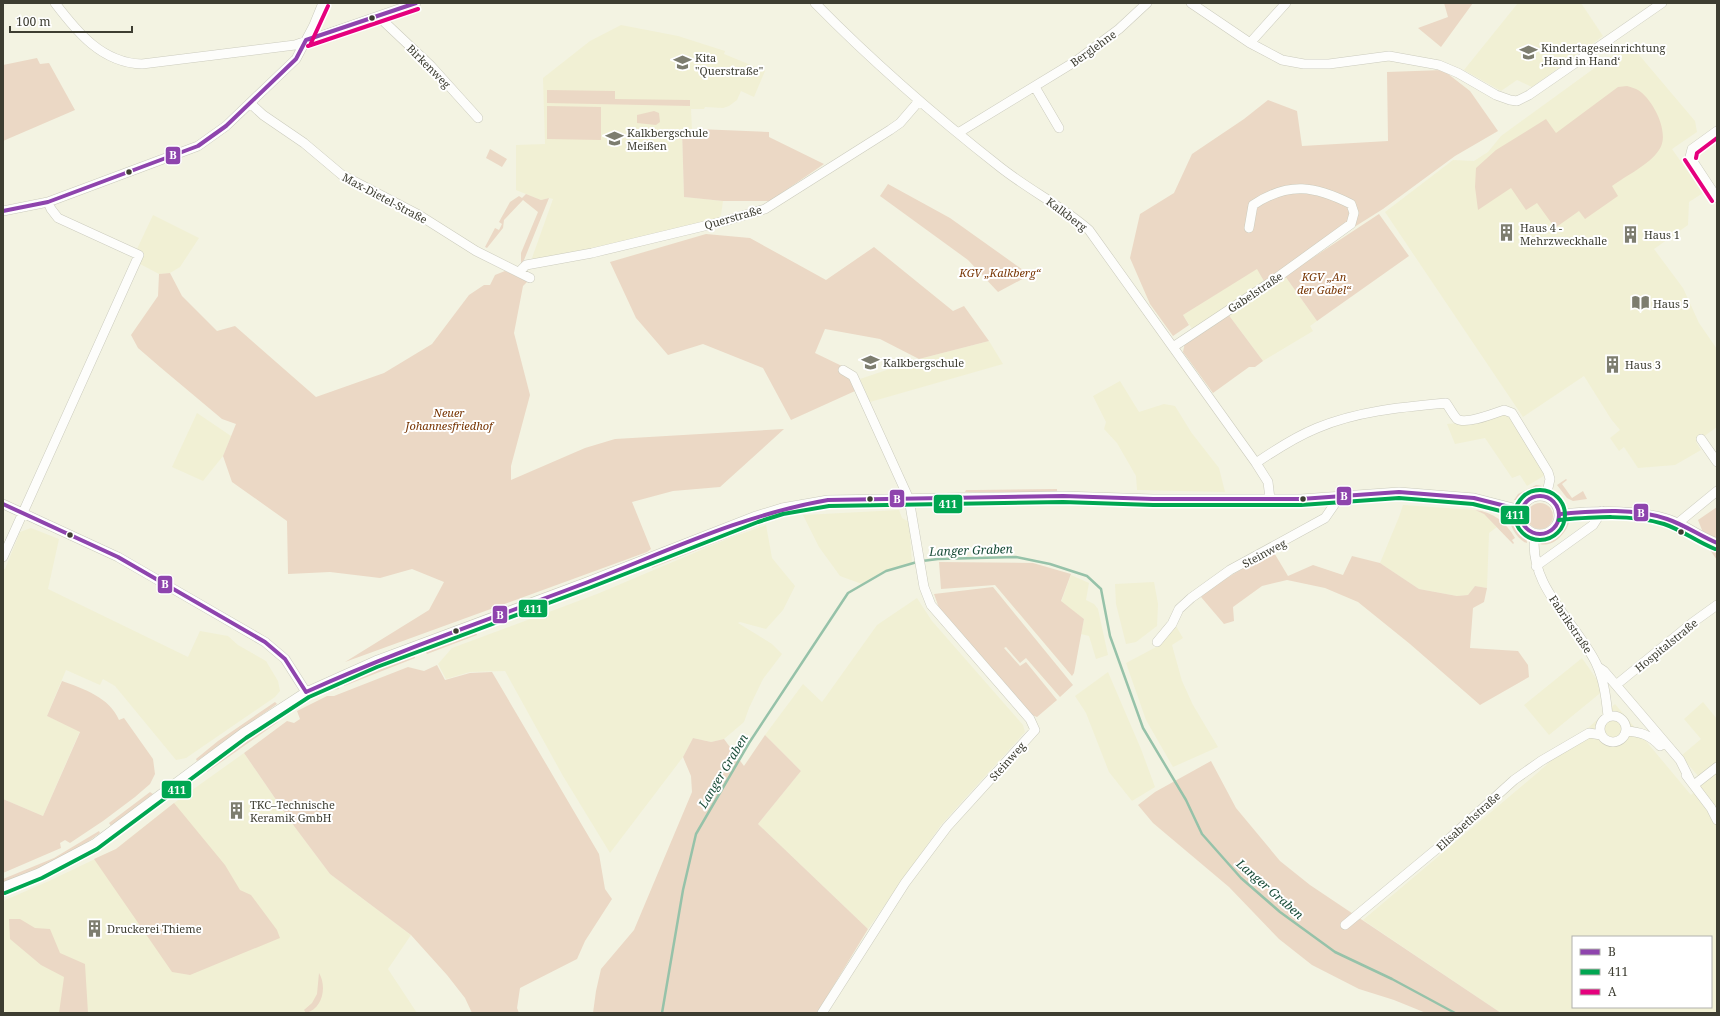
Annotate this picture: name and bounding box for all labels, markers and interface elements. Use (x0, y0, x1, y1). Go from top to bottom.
scale bar (10, 8, 132, 34)
text: 100 m (16, 13, 51, 30)
unlabelled marker (367, 13, 377, 23)
street label: Berglehne (1067, 26, 1119, 70)
place label: Kindertageseinrichtung ‚Hand in Hand‘ (1541, 40, 1666, 68)
street label: Birkenweg (404, 41, 454, 91)
school or university icon: Kindertageseinrichtung ‚Hand in Hand‘ (1518, 43, 1538, 63)
place label: Kita "Querstraße" (695, 50, 763, 78)
school or university icon: Kita "Querstraße" (672, 53, 692, 73)
place label: Kalkbergschule Meißen (627, 125, 708, 153)
school or university icon: Kalkbergschule Meißen (604, 128, 624, 148)
line badge: B (165, 146, 181, 165)
text: B (169, 147, 177, 162)
unlabelled marker (124, 167, 134, 177)
street label: Max-Dietel-Straße (340, 169, 430, 227)
street label: Kalkberg (1044, 194, 1091, 234)
street label: Querstraße (702, 202, 764, 232)
place label: Haus 4 - Mehrzweckhalle (1520, 220, 1607, 248)
building icon: Haus 4 - Mehrzweckhalle (1497, 223, 1517, 243)
building icon: Haus 1 (1621, 224, 1641, 244)
place label: Haus 1 (1644, 227, 1680, 242)
park label: KGV „Kalkberg“ (958, 265, 1042, 280)
street label: Gabelstraße (1225, 268, 1285, 316)
park label: KGV „An der Gabel“ (1297, 269, 1352, 297)
library icon: Haus 5 (1630, 293, 1650, 313)
place label: Haus 5 (1653, 296, 1689, 311)
school or university icon: Kalkbergschule (860, 352, 880, 372)
building icon: Haus 3 (1602, 354, 1622, 374)
place label: Kalkbergschule (883, 355, 964, 370)
place label: Haus 3 (1625, 357, 1661, 372)
park label: Neuer Johannesfriedhof (403, 405, 495, 433)
line badge: B (1336, 486, 1352, 506)
text: B (1340, 488, 1348, 503)
line badge: B (889, 489, 905, 508)
text: B (893, 491, 901, 506)
unlabelled marker (865, 494, 875, 504)
line badge: 411 (933, 494, 963, 514)
unlabelled marker (1298, 494, 1308, 504)
text: 411 (939, 496, 957, 511)
line badge: B (1633, 503, 1649, 522)
line badge: 411 (1500, 505, 1530, 525)
text: B (1637, 505, 1645, 520)
text: 411 (1506, 507, 1524, 522)
unlabelled marker (1676, 527, 1686, 537)
unlabelled marker (65, 530, 75, 540)
street label: Steinweg (1239, 535, 1289, 571)
water label: Langer Graben (928, 540, 1013, 560)
line badge: B (157, 575, 173, 594)
text: B (161, 576, 169, 591)
street label: Fabrikstraße (1546, 592, 1596, 656)
line badge: 411 (518, 599, 548, 618)
text: 411 (524, 601, 542, 616)
line badge: B (492, 605, 508, 624)
text: B (496, 607, 504, 622)
street label: Hospitalstraße (1631, 615, 1701, 675)
unlabelled marker (451, 626, 461, 636)
water label: Langer Graben (694, 731, 752, 812)
street label: Steinweg (985, 738, 1029, 784)
line badge: 411 (161, 780, 192, 799)
text: 411 (168, 782, 186, 797)
street label: Elisabethstraße (1433, 788, 1503, 854)
place label: TKC–Technische Keramik GmbH (250, 797, 335, 825)
building icon: TKC–Technische Keramik GmbH (227, 800, 247, 820)
water label: Langer Graben (1232, 854, 1307, 923)
building icon: Druckerei Thieme (84, 918, 104, 938)
place label: Druckerei Thieme (107, 921, 202, 936)
legend (1572, 936, 1712, 1008)
text: B (1608, 943, 1616, 960)
text: 411 (1608, 963, 1628, 980)
text: A (1608, 983, 1617, 1000)

